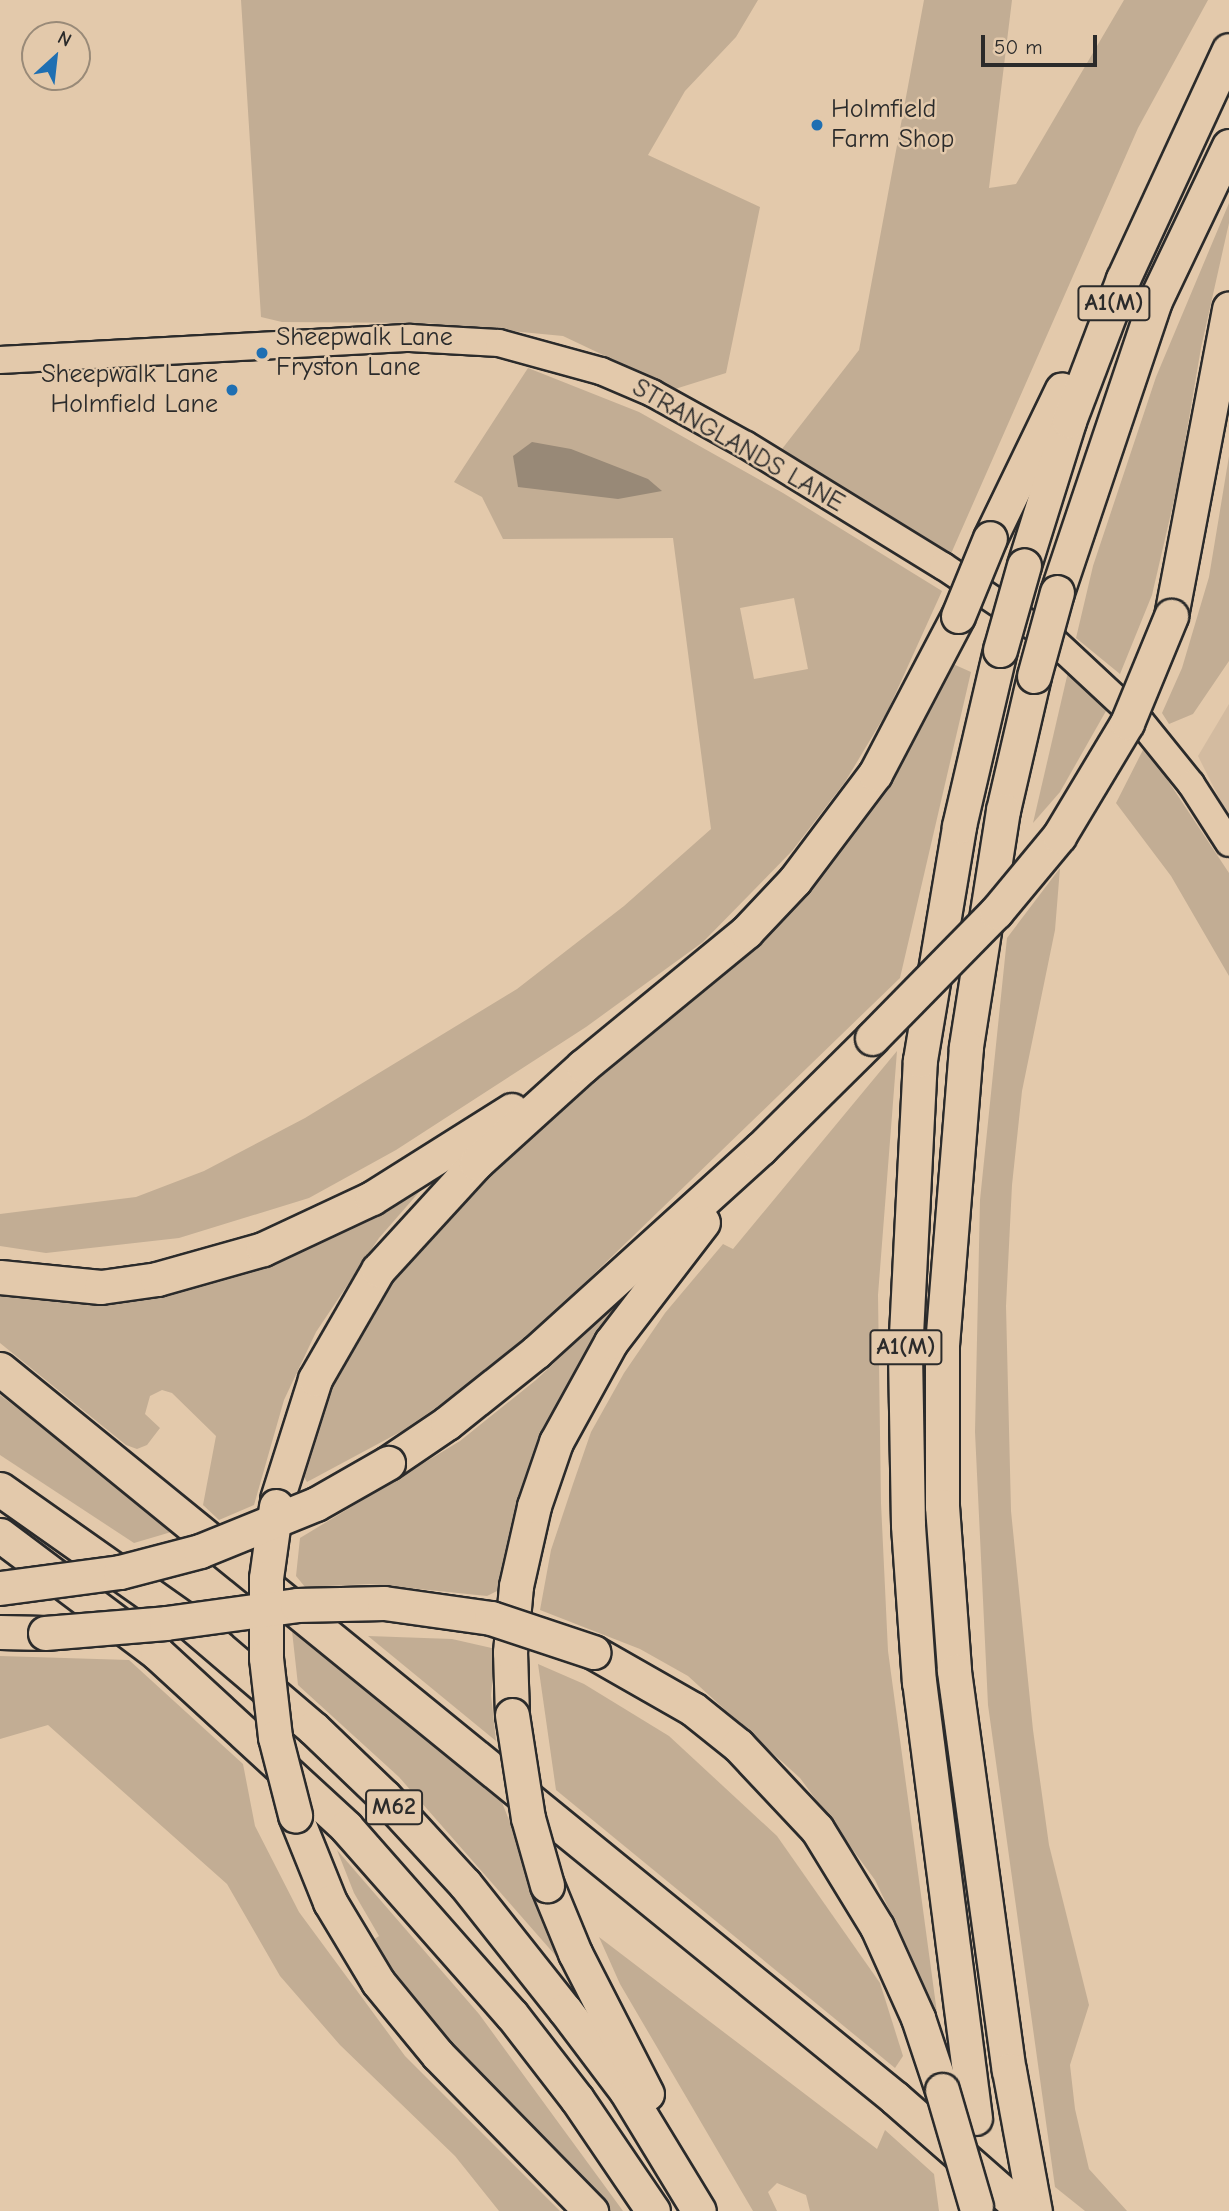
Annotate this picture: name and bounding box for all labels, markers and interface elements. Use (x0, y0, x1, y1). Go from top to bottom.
north arrow (21, 21, 91, 91)
scale bar (984, 21, 1100, 65)
text: N (54, 26, 75, 52)
text: 50 m (994, 35, 1043, 59)
place label: Holmfield Farm Shop (831, 94, 954, 156)
marker: Holmfield Farm Shop (809, 117, 825, 133)
road number: A1(M) (1077, 282, 1151, 324)
place label: Sheepwalk Lane Fryston Lane (276, 322, 453, 384)
marker: Sheepwalk Lane Fryston Lane (254, 345, 270, 361)
place label: Sheepwalk Lane Holmfield Lane (41, 359, 218, 420)
street label: STRANGLANDS LANE (626, 373, 850, 519)
marker: Sheepwalk Lane Holmfield Lane (224, 382, 240, 398)
road number: A1(M) (869, 1326, 943, 1367)
road number: M62 (364, 1787, 424, 1828)

